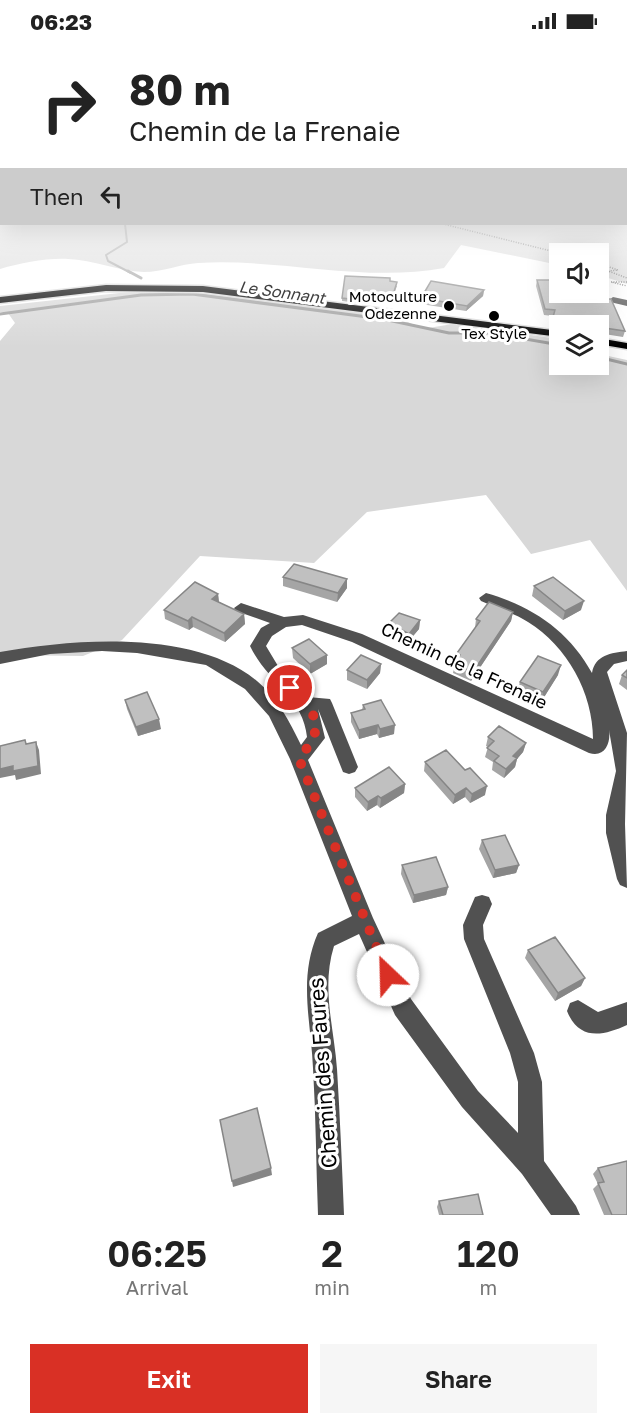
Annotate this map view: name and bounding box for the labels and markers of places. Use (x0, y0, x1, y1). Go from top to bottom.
place label: Motoculture Odezenne (349, 287, 437, 322)
marker: Motoculture Odezenne (442, 299, 456, 313)
marker: Tex Style (487, 309, 501, 323)
place label: Tex Style (461, 324, 527, 342)
pin (264, 662, 315, 713)

